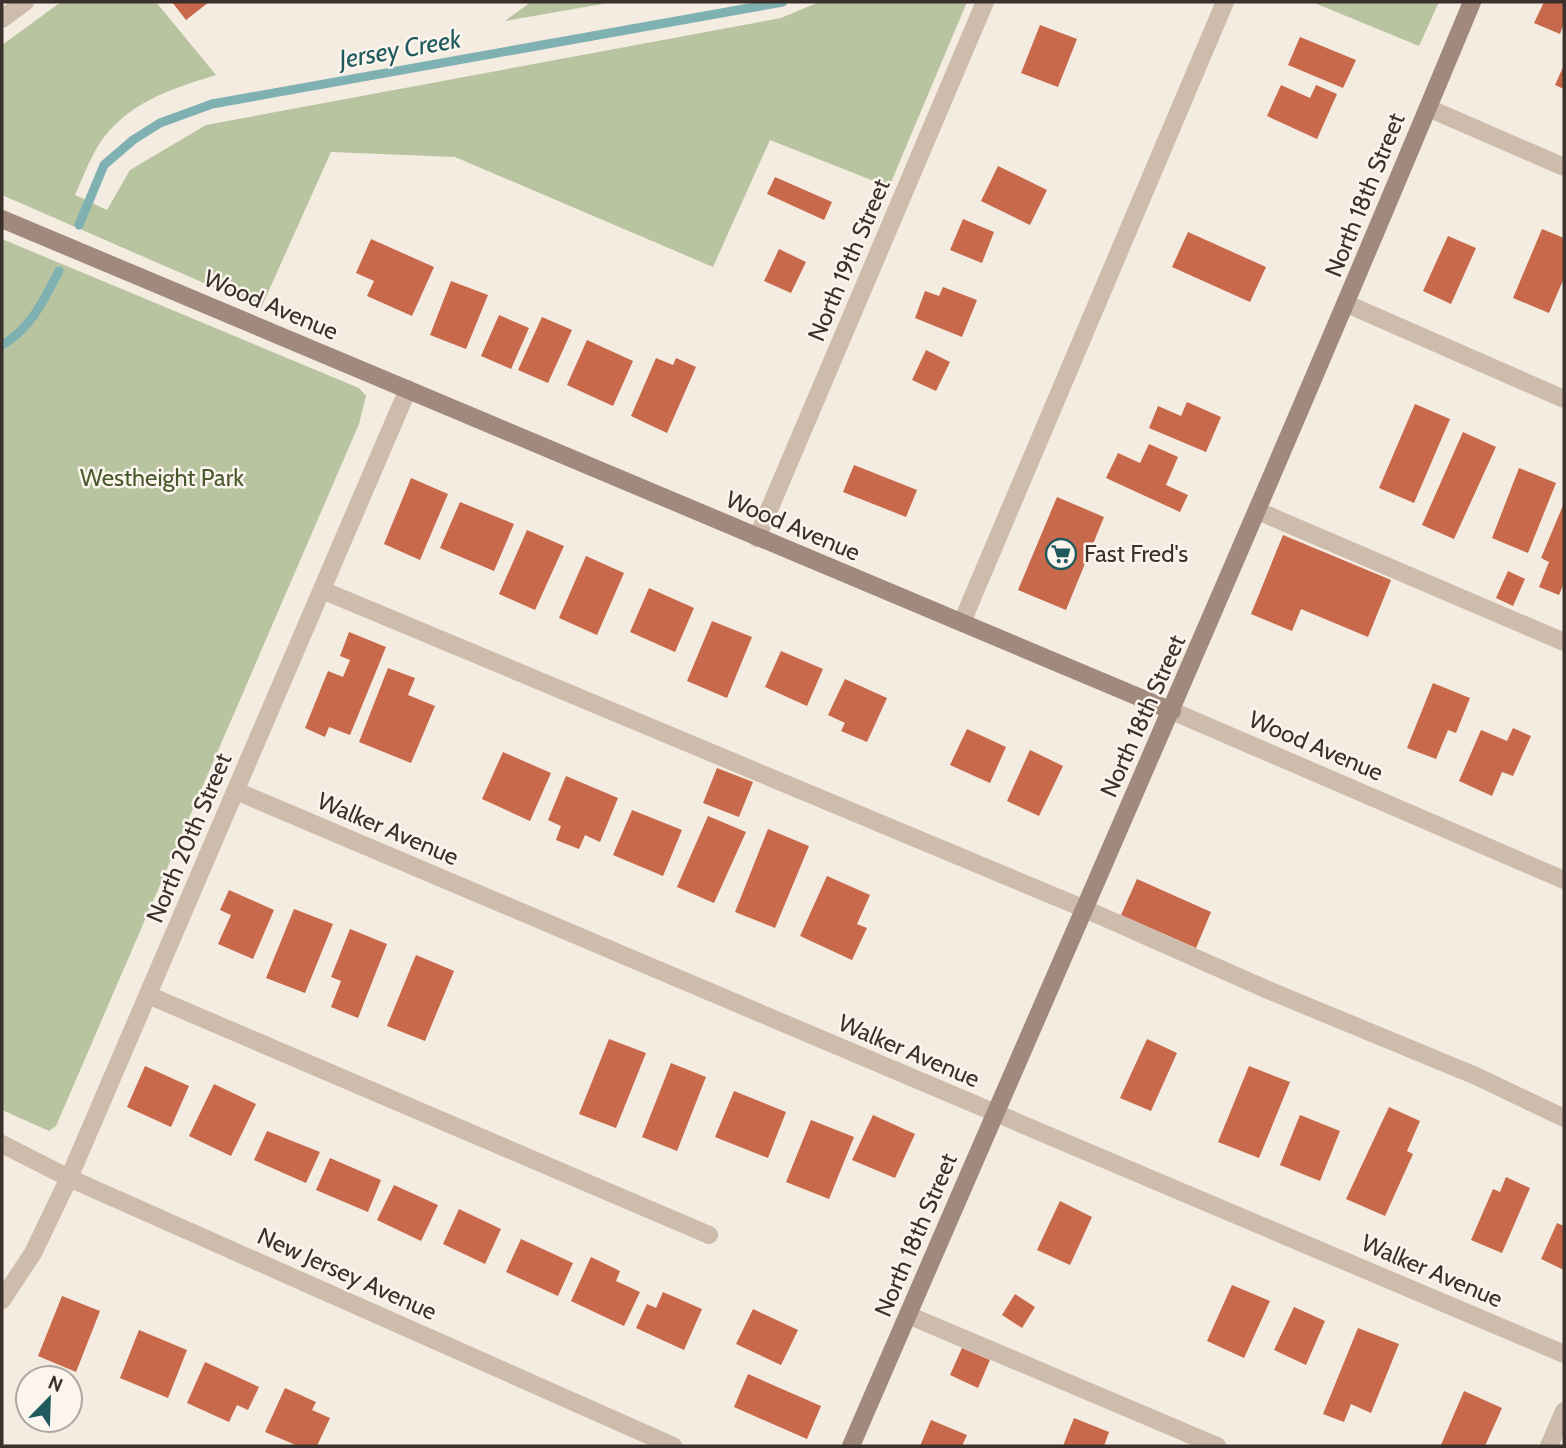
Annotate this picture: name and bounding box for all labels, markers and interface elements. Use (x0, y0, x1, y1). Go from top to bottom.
water label: Jersey Creek (335, 22, 464, 76)
street label: North 18th Street (1318, 109, 1411, 281)
street label: North 19th Street (801, 174, 896, 345)
street label: Wood Avenue (200, 263, 343, 346)
park label: Westheight Park (80, 463, 244, 492)
street label: Wood Avenue (722, 484, 865, 567)
supermarket icon: Fast Fred's (1044, 537, 1078, 571)
place label: Fast Fred's (1084, 539, 1188, 568)
street label: North 18th Street (1094, 630, 1191, 801)
street label: Wood Avenue (1245, 704, 1388, 787)
street label: North 20th Street (140, 749, 237, 927)
street label: Walker Avenue (313, 786, 463, 871)
street label: Walker Avenue (834, 1008, 984, 1093)
street label: North 18th Street (868, 1149, 963, 1321)
street label: New Jersey Avenue (253, 1221, 441, 1326)
street label: Walker Avenue (1357, 1228, 1507, 1313)
north arrow (14, 1364, 84, 1434)
text: N (45, 1371, 66, 1397)

